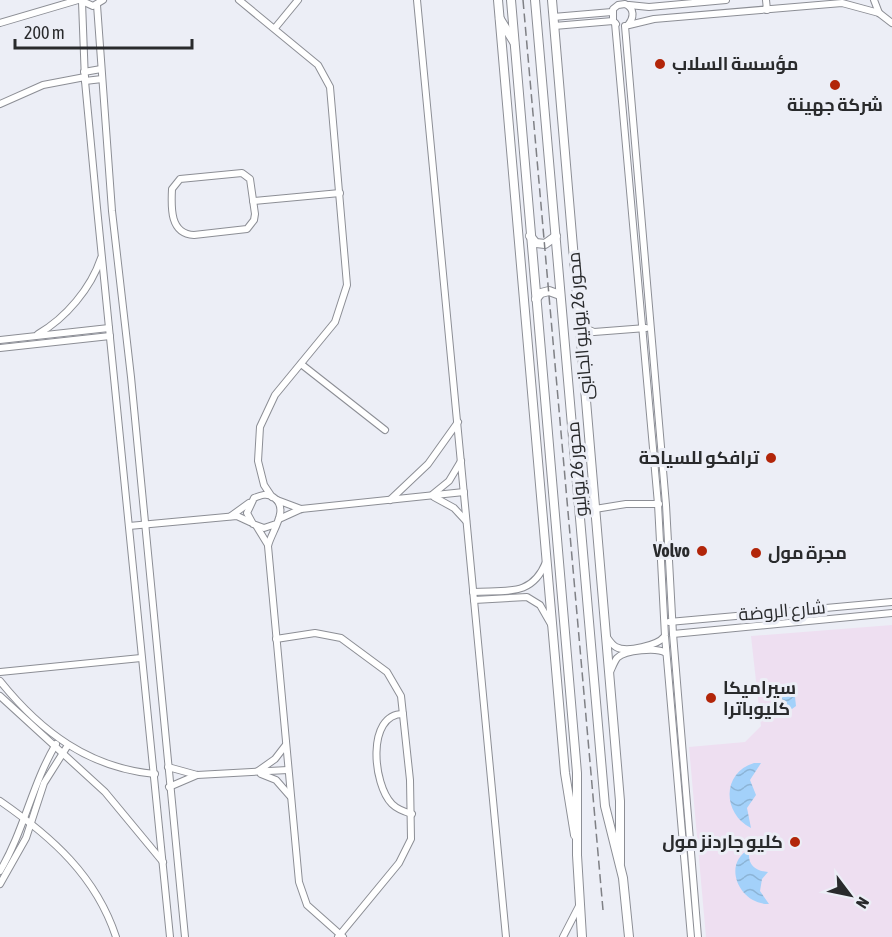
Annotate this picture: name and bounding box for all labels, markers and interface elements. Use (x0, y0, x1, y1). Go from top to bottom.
scale bar (15, 12, 192, 50)
text: 200 m (24, 22, 65, 43)
place label: مؤسسة السلاب (672, 53, 798, 75)
marker: مؤسسة السلاب (653, 57, 667, 71)
marker: شركة جهينة (828, 78, 842, 92)
place label: شركة جهينة (787, 94, 883, 116)
street label: محور 26 يوليو الجانبى (563, 251, 597, 401)
street label: محور 26 يوليو (562, 421, 592, 517)
place label: ترافكو للسياحة (639, 447, 759, 469)
marker: ترافكو للسياحة (764, 451, 778, 465)
place label: Volvo (652, 540, 690, 561)
place label: مجرة مول (768, 542, 847, 564)
marker: Volvo (695, 544, 709, 558)
marker: مجرة مول (749, 546, 763, 560)
street label: شارع الروضة (737, 596, 827, 627)
place label: سيراميكا كليوباترا (723, 677, 796, 720)
marker: سيراميكا كليوباترا (704, 691, 718, 705)
place label: كليو جاردنز مول (662, 831, 783, 853)
marker: كليو جاردنز مول (788, 835, 802, 849)
north arrow (820, 865, 880, 925)
text: N (853, 894, 873, 912)

